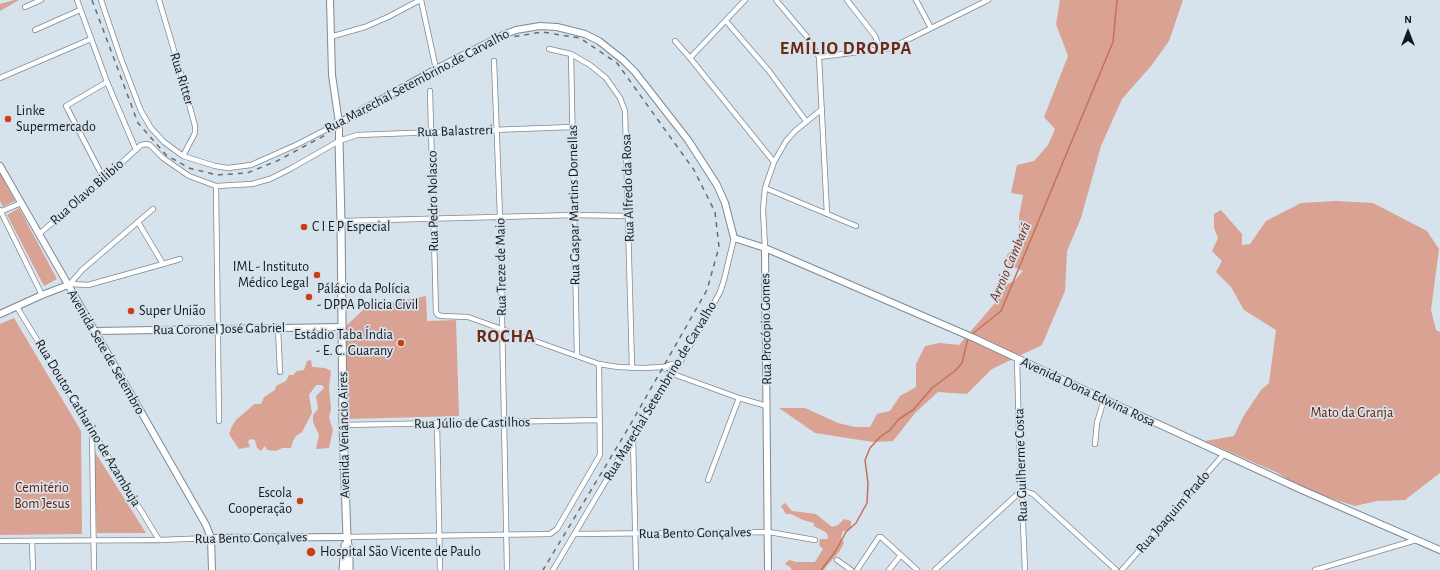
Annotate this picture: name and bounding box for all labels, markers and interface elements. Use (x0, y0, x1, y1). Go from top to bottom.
north arrow (1388, 12, 1428, 52)
text: N (1404, 14, 1412, 25)
street label: Rua Marechal Setembrino de Carvalho (322, 25, 512, 137)
district label: EMÍLIO DROPPA (780, 38, 912, 60)
street label: Rua Ritter (166, 51, 198, 107)
place label: Linke Supermercado (16, 103, 96, 136)
marker: Linke Supermercado (3, 114, 13, 124)
street label: Rua Balastreri (417, 121, 493, 141)
street label: Rua Gaspar Martins Dornellas (564, 125, 584, 285)
street label: Rua Alfredo da Rosa (618, 134, 638, 242)
street label: Rua Pedro Nolasco (424, 150, 442, 252)
street label: Rua Olavo Bilibio (47, 155, 127, 229)
street label: Rua Treze de Maio (492, 218, 510, 316)
place label: C I E P Especial (312, 219, 391, 235)
water label: Arroio Cambará (985, 219, 1035, 305)
marker: C I E P Especial (299, 222, 309, 232)
place label: IML - Instituto Médico Legal (233, 259, 309, 292)
marker: IML - Instituto Médico Legal (312, 270, 322, 280)
street label: Rua Procópio Gomes (757, 273, 775, 385)
place label: Pálácio da Polícia - DPPA Policia Civil (317, 281, 418, 314)
street label: Avenida Sete de Setembro (63, 286, 149, 418)
marker: Pálácio da Polícia - DPPA Policia Civil (304, 292, 314, 302)
street label: Rua Marechal Setembrino de Carvalho (600, 298, 720, 484)
place label: Super União (139, 303, 206, 319)
marker: Super União (126, 306, 136, 316)
street label: Rua Coronel José Gabriel (153, 319, 285, 339)
district label: ROCHA (476, 326, 536, 348)
place label: Estádio Taba Índia - E. C. Guarany (294, 327, 393, 360)
street label: Rua Doutor Catharino de Azambuja (31, 336, 145, 510)
marker: Estádio Taba Índia - E. C. Guarany (396, 338, 406, 348)
street label: Avenida Dona Edwina Rosa (1018, 353, 1158, 431)
street label: Avenida Venâncio Aires (334, 371, 354, 499)
park label: Mato da Granja (1310, 405, 1394, 421)
street label: Rua Guilherme Costa (1011, 408, 1031, 522)
street label: Rua Júlio de Castilhos (414, 414, 530, 432)
street label: Rua Joaquim Prado (1133, 467, 1213, 557)
park label: Cemitério Bom Jesus (14, 480, 70, 512)
place label: Escola Cooperação (228, 485, 292, 518)
marker: Escola Cooperação (295, 496, 305, 506)
street label: Rua Bento Gonçalves (639, 524, 751, 542)
street label: Rua Bento Gonçalves (195, 529, 307, 547)
place label: Hospital São Vicente de Paulo (320, 544, 481, 560)
marker: Hospital São Vicente de Paulo (305, 546, 317, 558)

